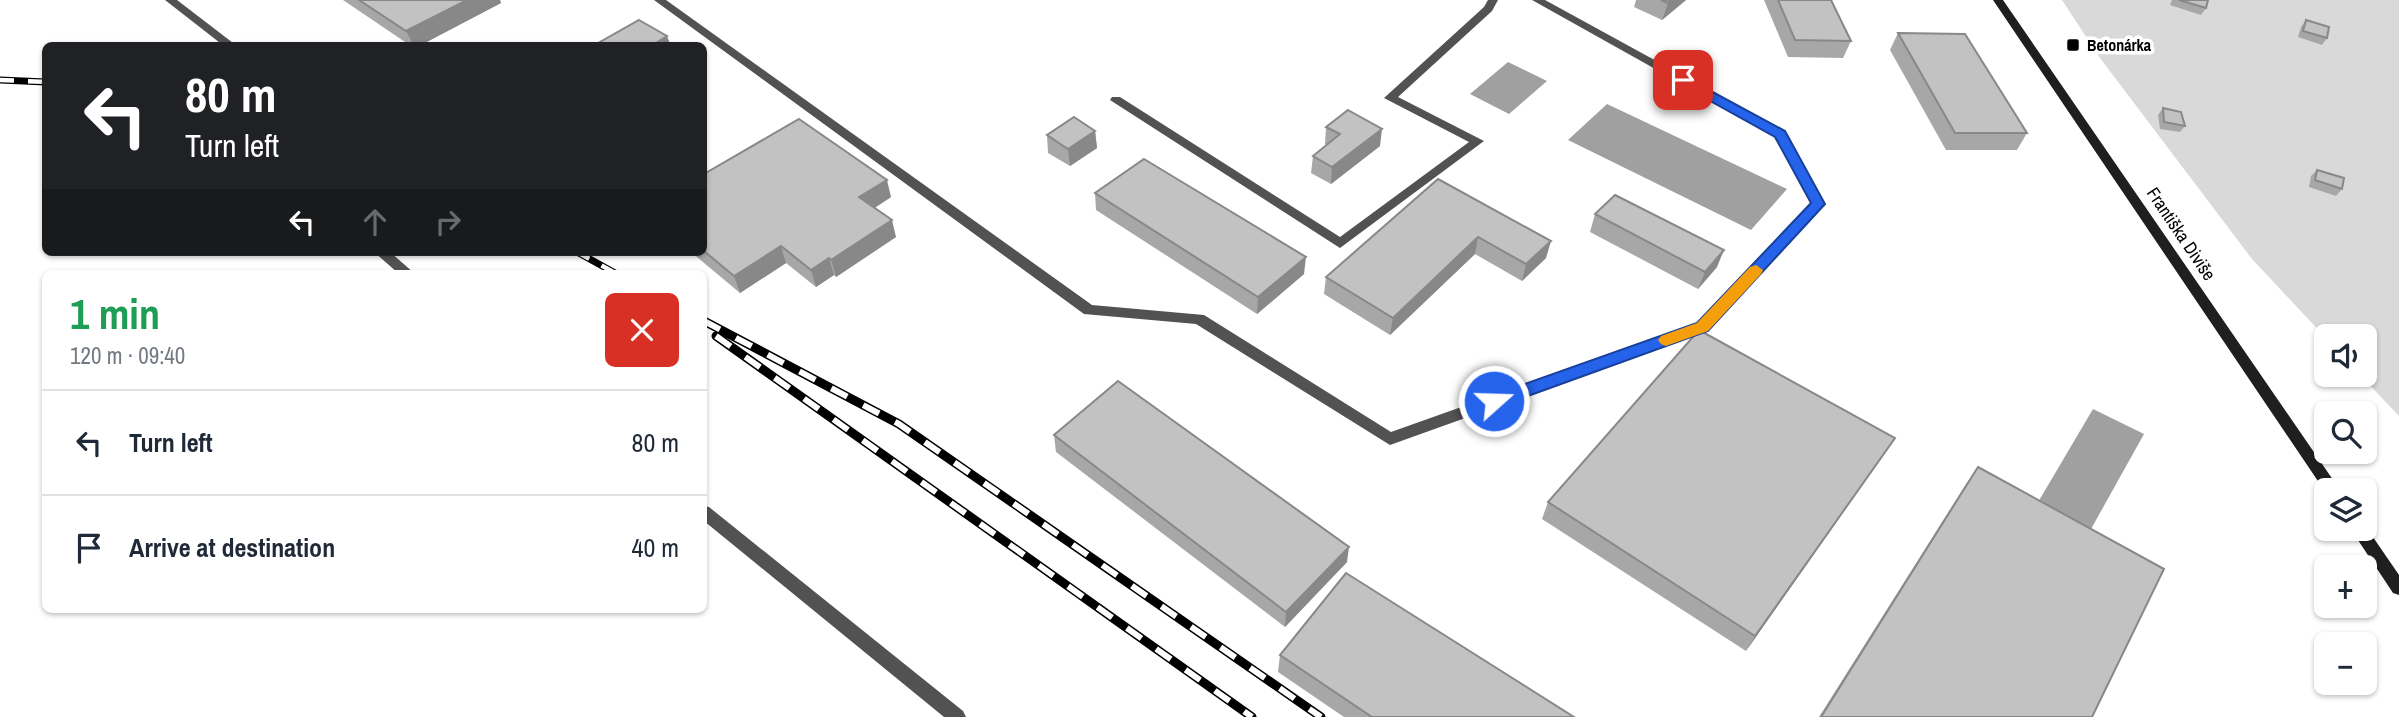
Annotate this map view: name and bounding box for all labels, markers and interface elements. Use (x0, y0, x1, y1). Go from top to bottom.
place label: Betonárka (2087, 34, 2152, 56)
marker: Betonárka (2065, 37, 2081, 53)
pin (1653, 50, 1713, 110)
text: 80 m (185, 61, 277, 127)
icon: arrive (1664, 61, 1702, 99)
icon: left (70, 70, 161, 161)
text: Turn left (185, 124, 279, 167)
street label: Františka Diviše (2141, 182, 2222, 285)
icon: left (283, 203, 321, 241)
icon: ahead (356, 203, 394, 241)
icon: right (429, 203, 467, 241)
text: 1 min (70, 286, 160, 342)
button: close (605, 293, 679, 367)
map controls (2314, 324, 2377, 695)
button: sound (2314, 324, 2377, 387)
text: 120 m · 09:40 (70, 340, 185, 371)
position arrow (1457, 364, 1531, 438)
button: search (2314, 401, 2377, 464)
icon: left (70, 424, 108, 462)
text: Turn left (129, 425, 213, 460)
text: 80 m (632, 425, 679, 460)
button: layers (2314, 478, 2377, 541)
icon: arrive (70, 529, 108, 567)
text: Arrive at destination (129, 530, 335, 565)
text: 40 m (632, 530, 679, 565)
button: + (2314, 555, 2377, 618)
button: − (2314, 632, 2377, 695)

